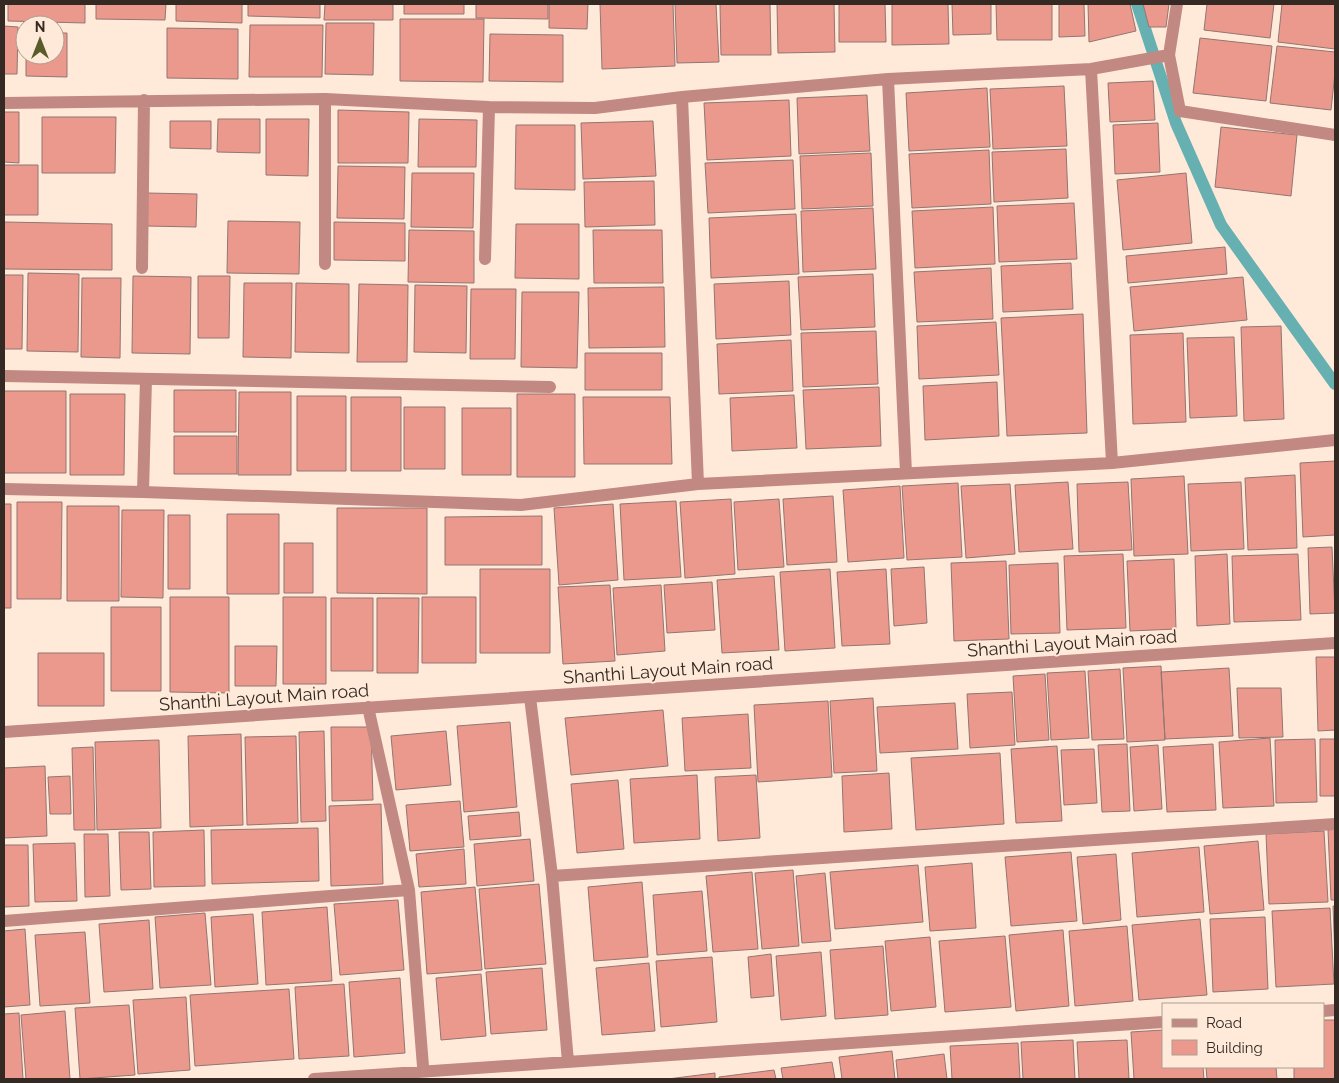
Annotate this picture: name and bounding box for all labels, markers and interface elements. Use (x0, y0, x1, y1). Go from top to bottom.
north arrow (15, 15, 65, 65)
text: N (35, 19, 45, 35)
street label: Shanthi Layout Main road (966, 625, 1178, 661)
street label: Shanthi Layout Main road (562, 652, 774, 688)
street label: Shanthi Layout Main road (158, 679, 370, 715)
legend (1162, 1003, 1324, 1068)
text: Road (1206, 1014, 1242, 1032)
text: Building (1206, 1039, 1263, 1057)

